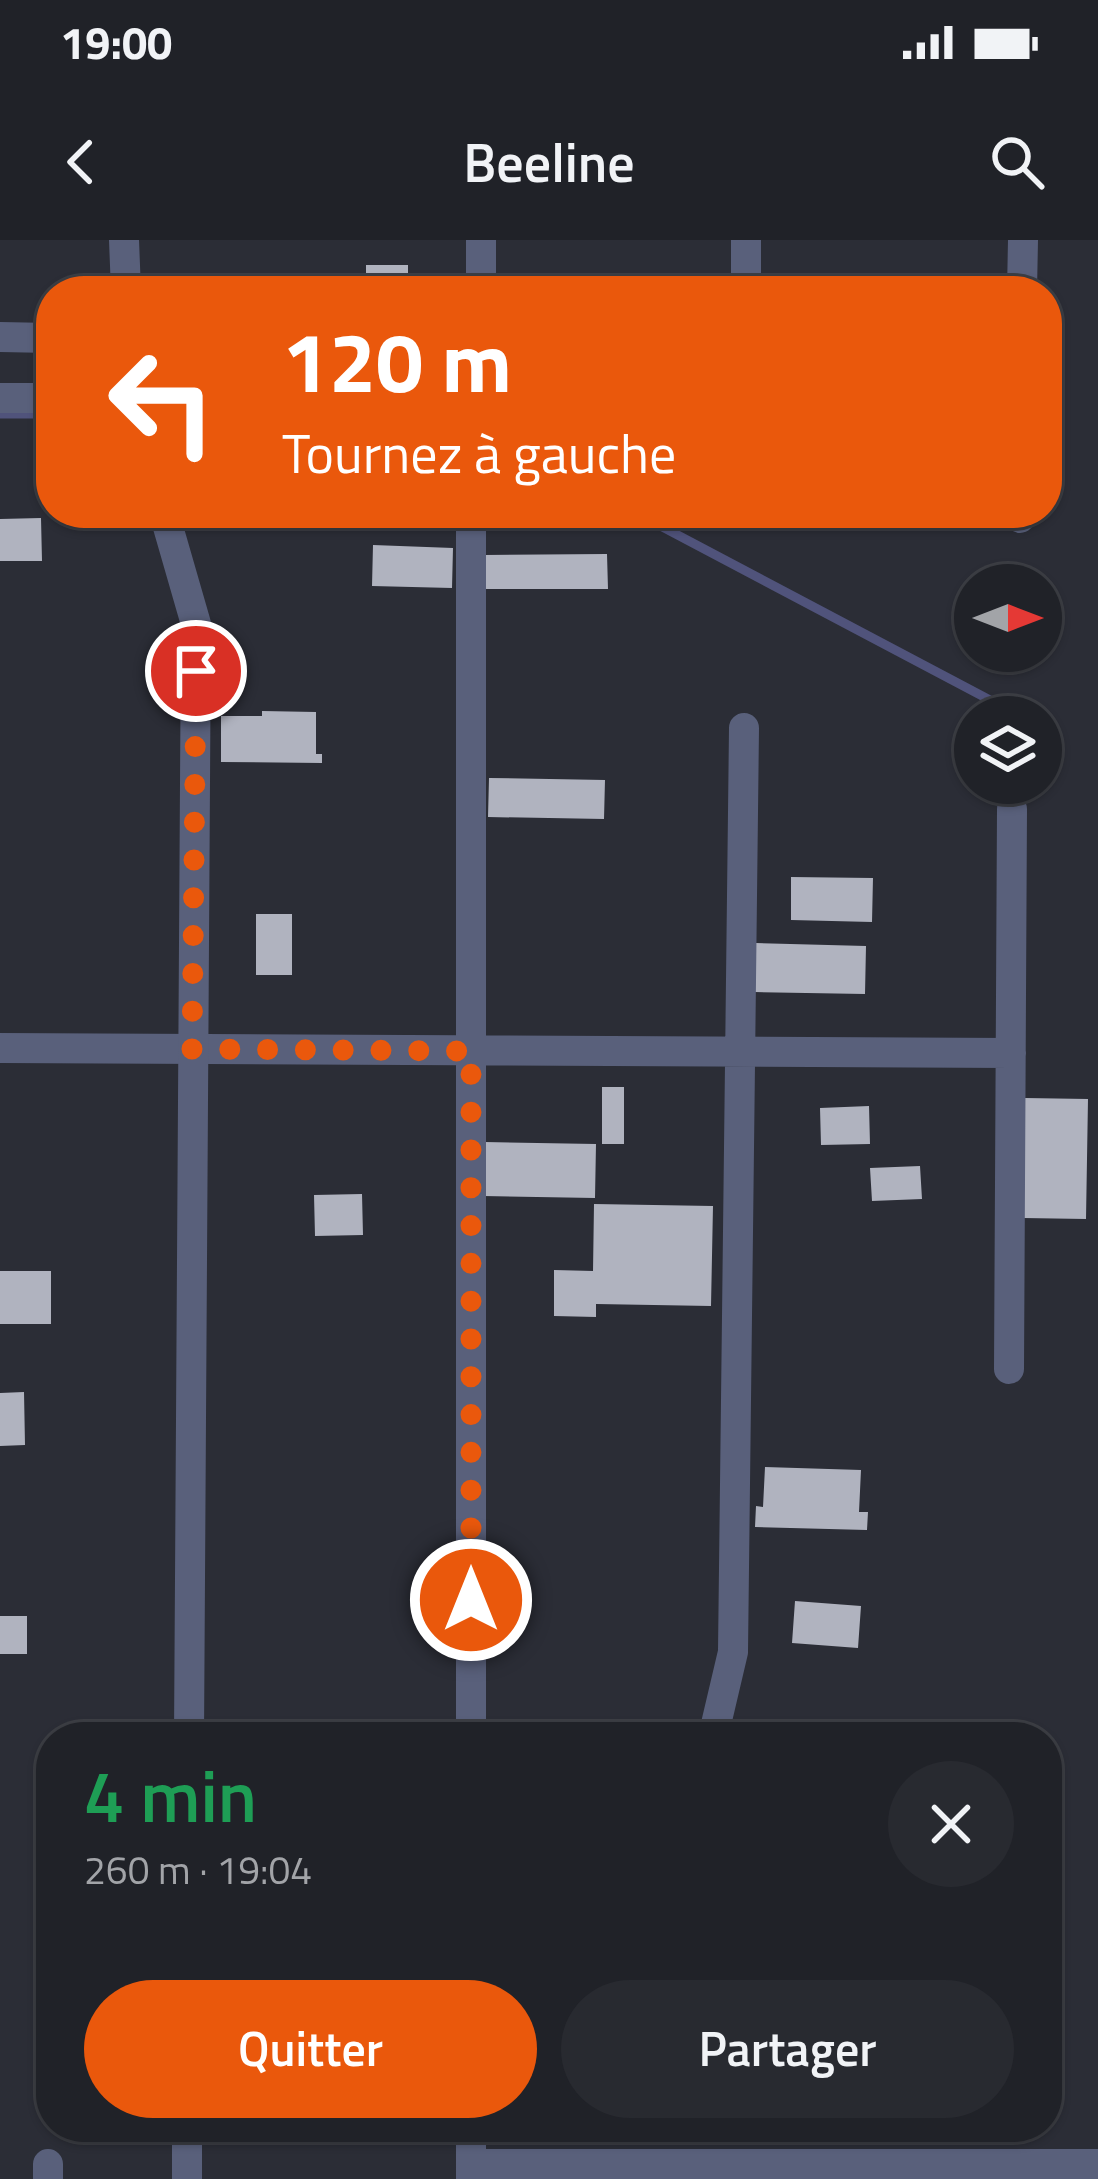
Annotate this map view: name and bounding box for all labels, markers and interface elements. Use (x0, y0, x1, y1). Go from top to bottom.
text: 19:00 (60, 8, 172, 76)
text: Beeline (463, 121, 635, 203)
icon: back (48, 129, 114, 195)
icon: search (984, 129, 1050, 195)
text: 120 m (282, 297, 512, 425)
icon: left (84, 324, 240, 480)
text: Tournez à gauche (282, 412, 676, 494)
north arrow (954, 564, 1062, 672)
map controls (954, 564, 1062, 804)
pin (145, 620, 247, 722)
icon: arrive (163, 638, 229, 704)
button: layers (954, 696, 1062, 804)
position arrow (408, 1537, 534, 1663)
text: 4 min (84, 1740, 257, 1850)
button: close (888, 1761, 1014, 1887)
text: 260 m · 19:04 (84, 1840, 312, 1899)
button: Quitter (84, 1980, 537, 2118)
button: Partager (561, 1980, 1014, 2118)

